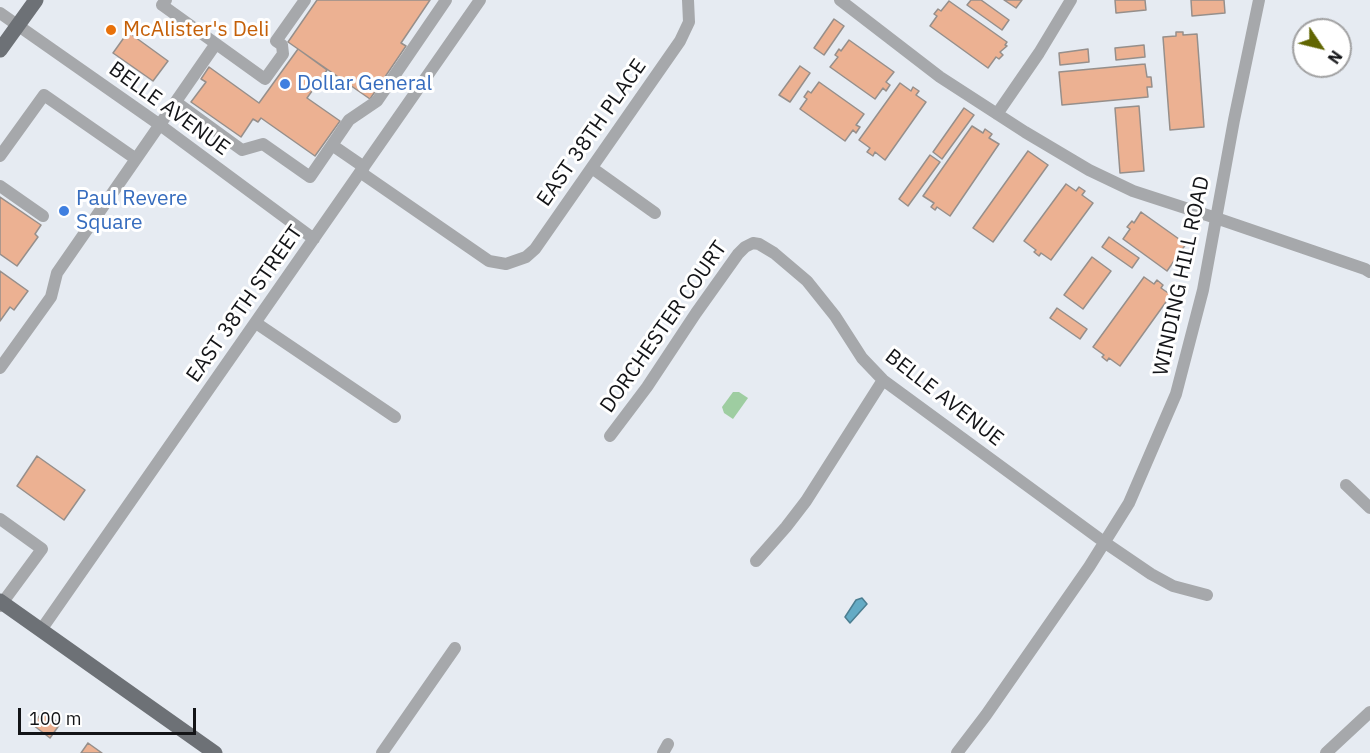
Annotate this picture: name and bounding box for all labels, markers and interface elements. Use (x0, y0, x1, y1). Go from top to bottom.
place label: McAlister's Deli (123, 17, 269, 43)
north arrow (1292, 18, 1352, 78)
marker: McAlister's Deli (104, 23, 118, 37)
text: N (1324, 47, 1347, 68)
street label: EAST 38TH PLACE (532, 55, 652, 211)
street label: BELLE AVENUE (104, 57, 234, 161)
place label: Dollar General (297, 71, 432, 97)
marker: Dollar General (278, 77, 292, 91)
street label: WINDING HILL ROAD (1149, 174, 1215, 378)
place label: Paul Revere Square (76, 186, 188, 236)
marker: Paul Revere Square (57, 204, 71, 218)
street label: EAST 38TH STREET (181, 221, 309, 387)
street label: DORCHESTER COURT (595, 236, 733, 418)
street label: BELLE AVENUE (880, 344, 1008, 452)
scale bar (21, 696, 200, 734)
text: 100 m (29, 707, 81, 730)

